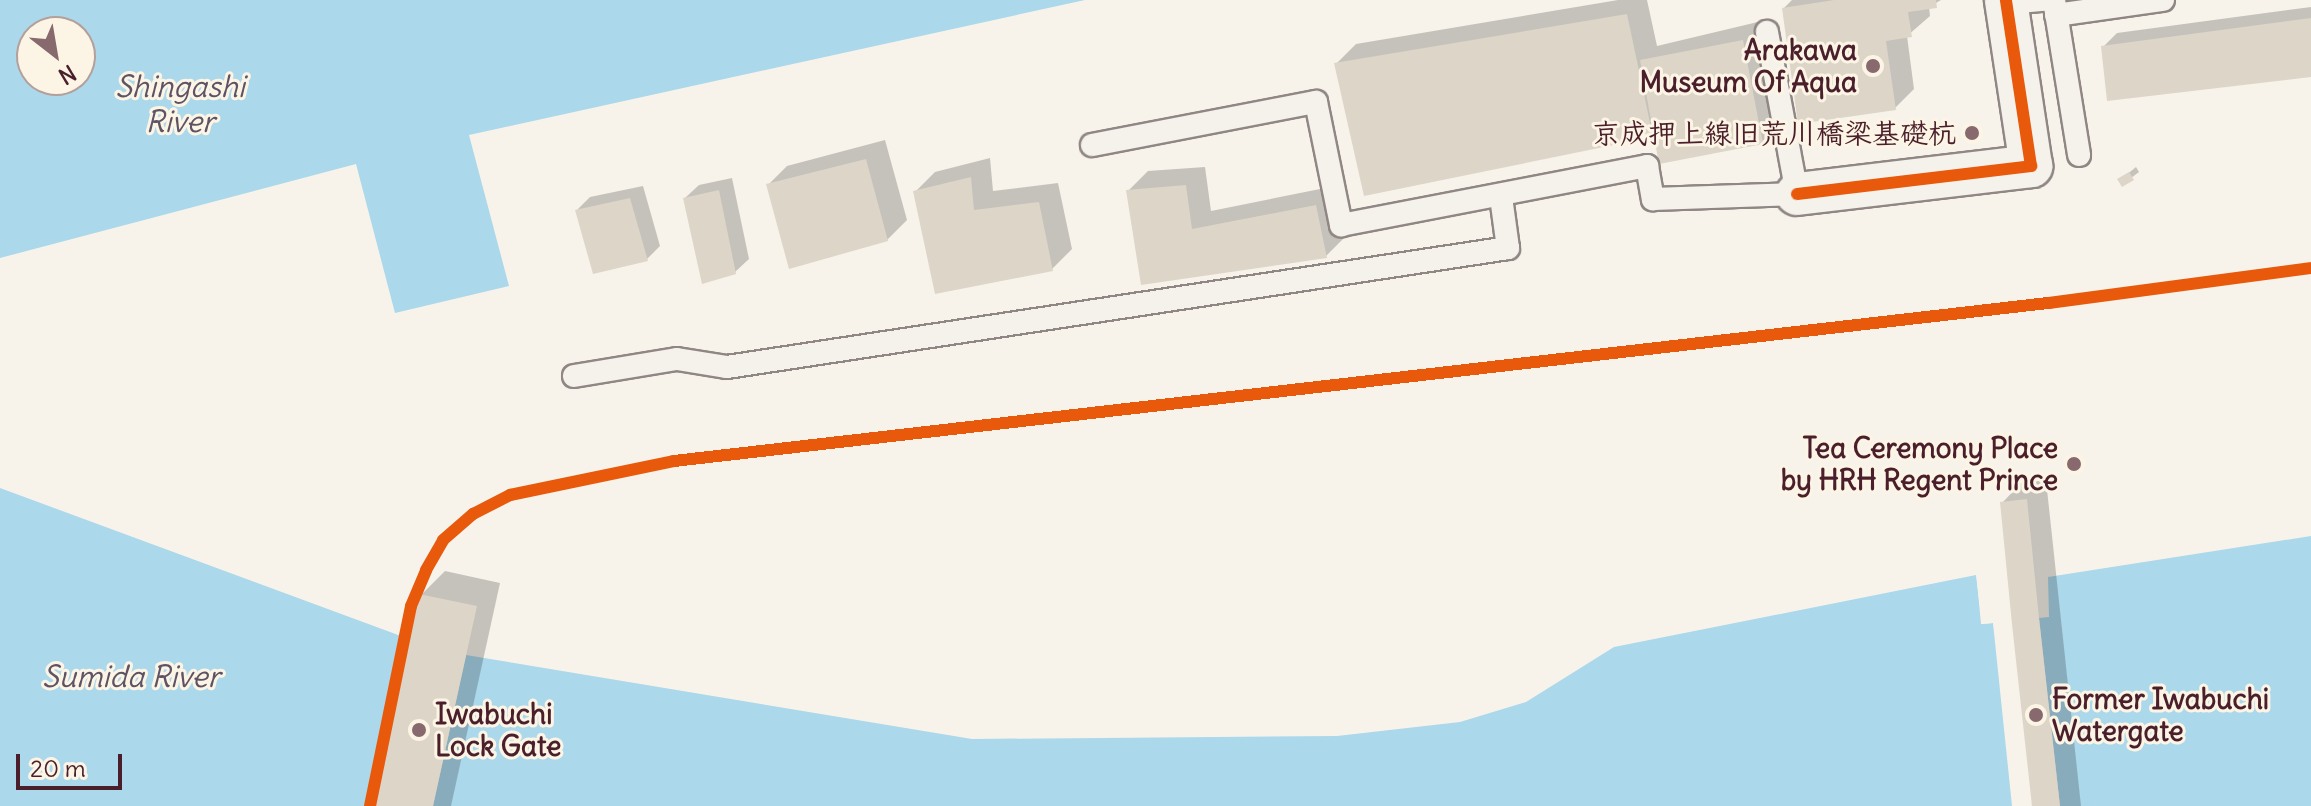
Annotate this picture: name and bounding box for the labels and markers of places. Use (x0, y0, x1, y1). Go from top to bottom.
place label: Arakawa Museum Of Aqua (1640, 33, 1857, 99)
marker: Arakawa Museum Of Aqua (1864, 57, 1882, 75)
place label: 京成押上線旧荒川橋梁基礎杭 (1592, 116, 1956, 150)
marker: 京成押上線旧荒川橋梁基礎杭 (1963, 124, 1981, 142)
place label: Tea Ceremony Place by HRH Regent Prince (1781, 431, 2058, 497)
marker: Tea Ceremony Place by HRH Regent Prince (2065, 455, 2083, 473)
place label: Former Iwabuchi Watergate (2052, 682, 2269, 748)
place label: Iwabuchi Lock Gate (435, 697, 561, 763)
marker: Former Iwabuchi Watergate (2027, 706, 2045, 724)
marker: Iwabuchi Lock Gate (410, 721, 428, 739)

